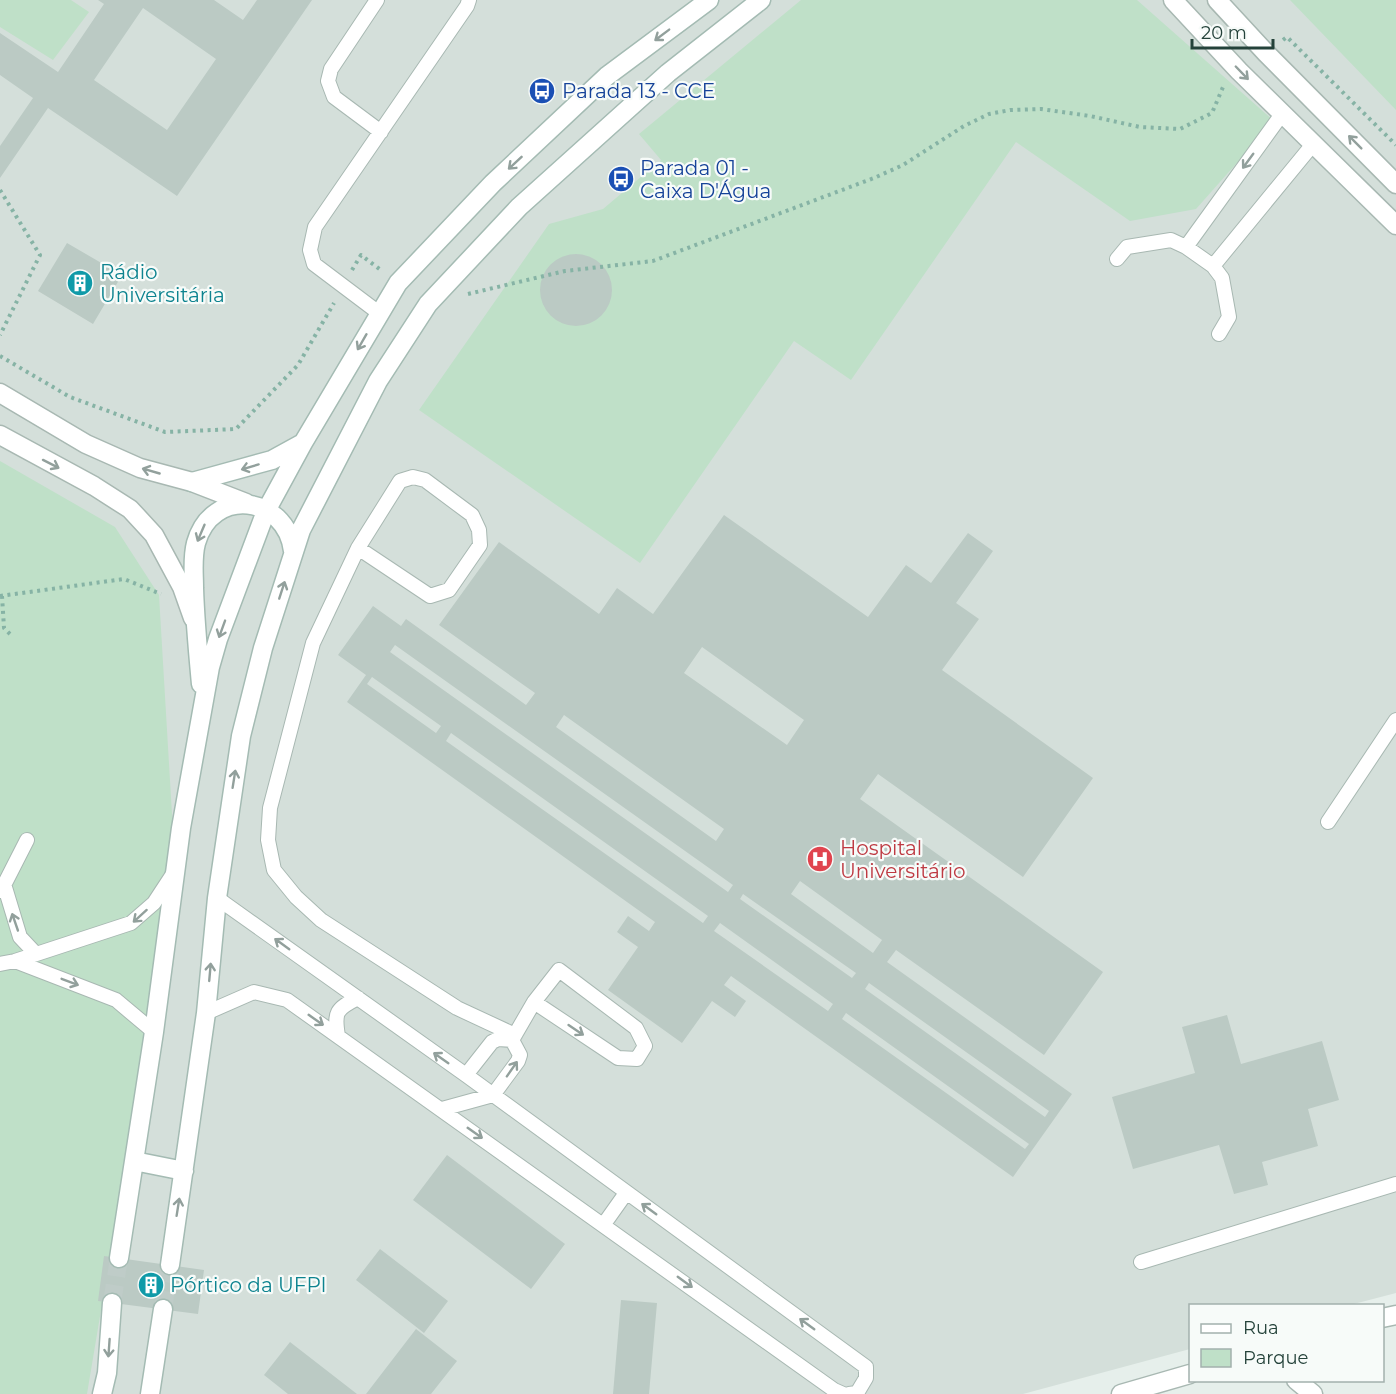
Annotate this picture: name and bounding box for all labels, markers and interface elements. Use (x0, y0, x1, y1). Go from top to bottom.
scale bar (1192, 12, 1273, 50)
text: 20 m (1201, 22, 1247, 44)
one-way arrow (655, 29, 671, 41)
one-way arrow (1235, 66, 1249, 81)
bus stop icon: Parada 13 - CCE (527, 76, 557, 106)
place label: Parada 13 - CCE (562, 79, 715, 103)
one-way arrow (1348, 135, 1362, 150)
one-way arrow (1241, 153, 1254, 169)
one-way arrow (508, 155, 523, 170)
place label: Parada 01 - Caixa D'Água (640, 156, 771, 203)
bus stop icon: Parada 01 - Caixa D'Água (606, 164, 636, 194)
place label: Rádio Universitária (100, 260, 225, 307)
building icon: Rádio Universitária (65, 268, 95, 298)
one-way arrow (356, 333, 368, 350)
one-way arrow (41, 459, 59, 470)
one-way arrow (241, 462, 260, 473)
one-way arrow (142, 465, 161, 476)
one-way arrow (194, 524, 206, 542)
one-way arrow (277, 581, 288, 600)
one-way arrow (215, 620, 226, 638)
one-way arrow (228, 769, 239, 789)
place label: Hospital Universitário (840, 836, 966, 883)
hospital icon: Hospital Universitário (805, 844, 835, 874)
one-way arrow (133, 909, 148, 923)
one-way arrow (8, 913, 19, 932)
one-way arrow (274, 938, 290, 950)
one-way arrow (205, 963, 216, 983)
one-way arrow (60, 977, 78, 988)
one-way arrow (307, 1014, 323, 1026)
one-way arrow (567, 1025, 584, 1037)
one-way arrow (433, 1051, 449, 1064)
one-way arrow (506, 1061, 518, 1077)
one-way arrow (466, 1126, 482, 1139)
one-way arrow (173, 1198, 184, 1218)
one-way arrow (642, 1203, 658, 1216)
building icon: Pórtico da UFPI (136, 1270, 166, 1300)
place label: Pórtico da UFPI (170, 1273, 327, 1297)
one-way arrow (676, 1276, 692, 1288)
legend (1189, 1304, 1384, 1382)
text: Rua (1243, 1317, 1279, 1339)
one-way arrow (799, 1318, 815, 1330)
one-way arrow (103, 1338, 114, 1358)
text: Parque (1243, 1347, 1309, 1369)

